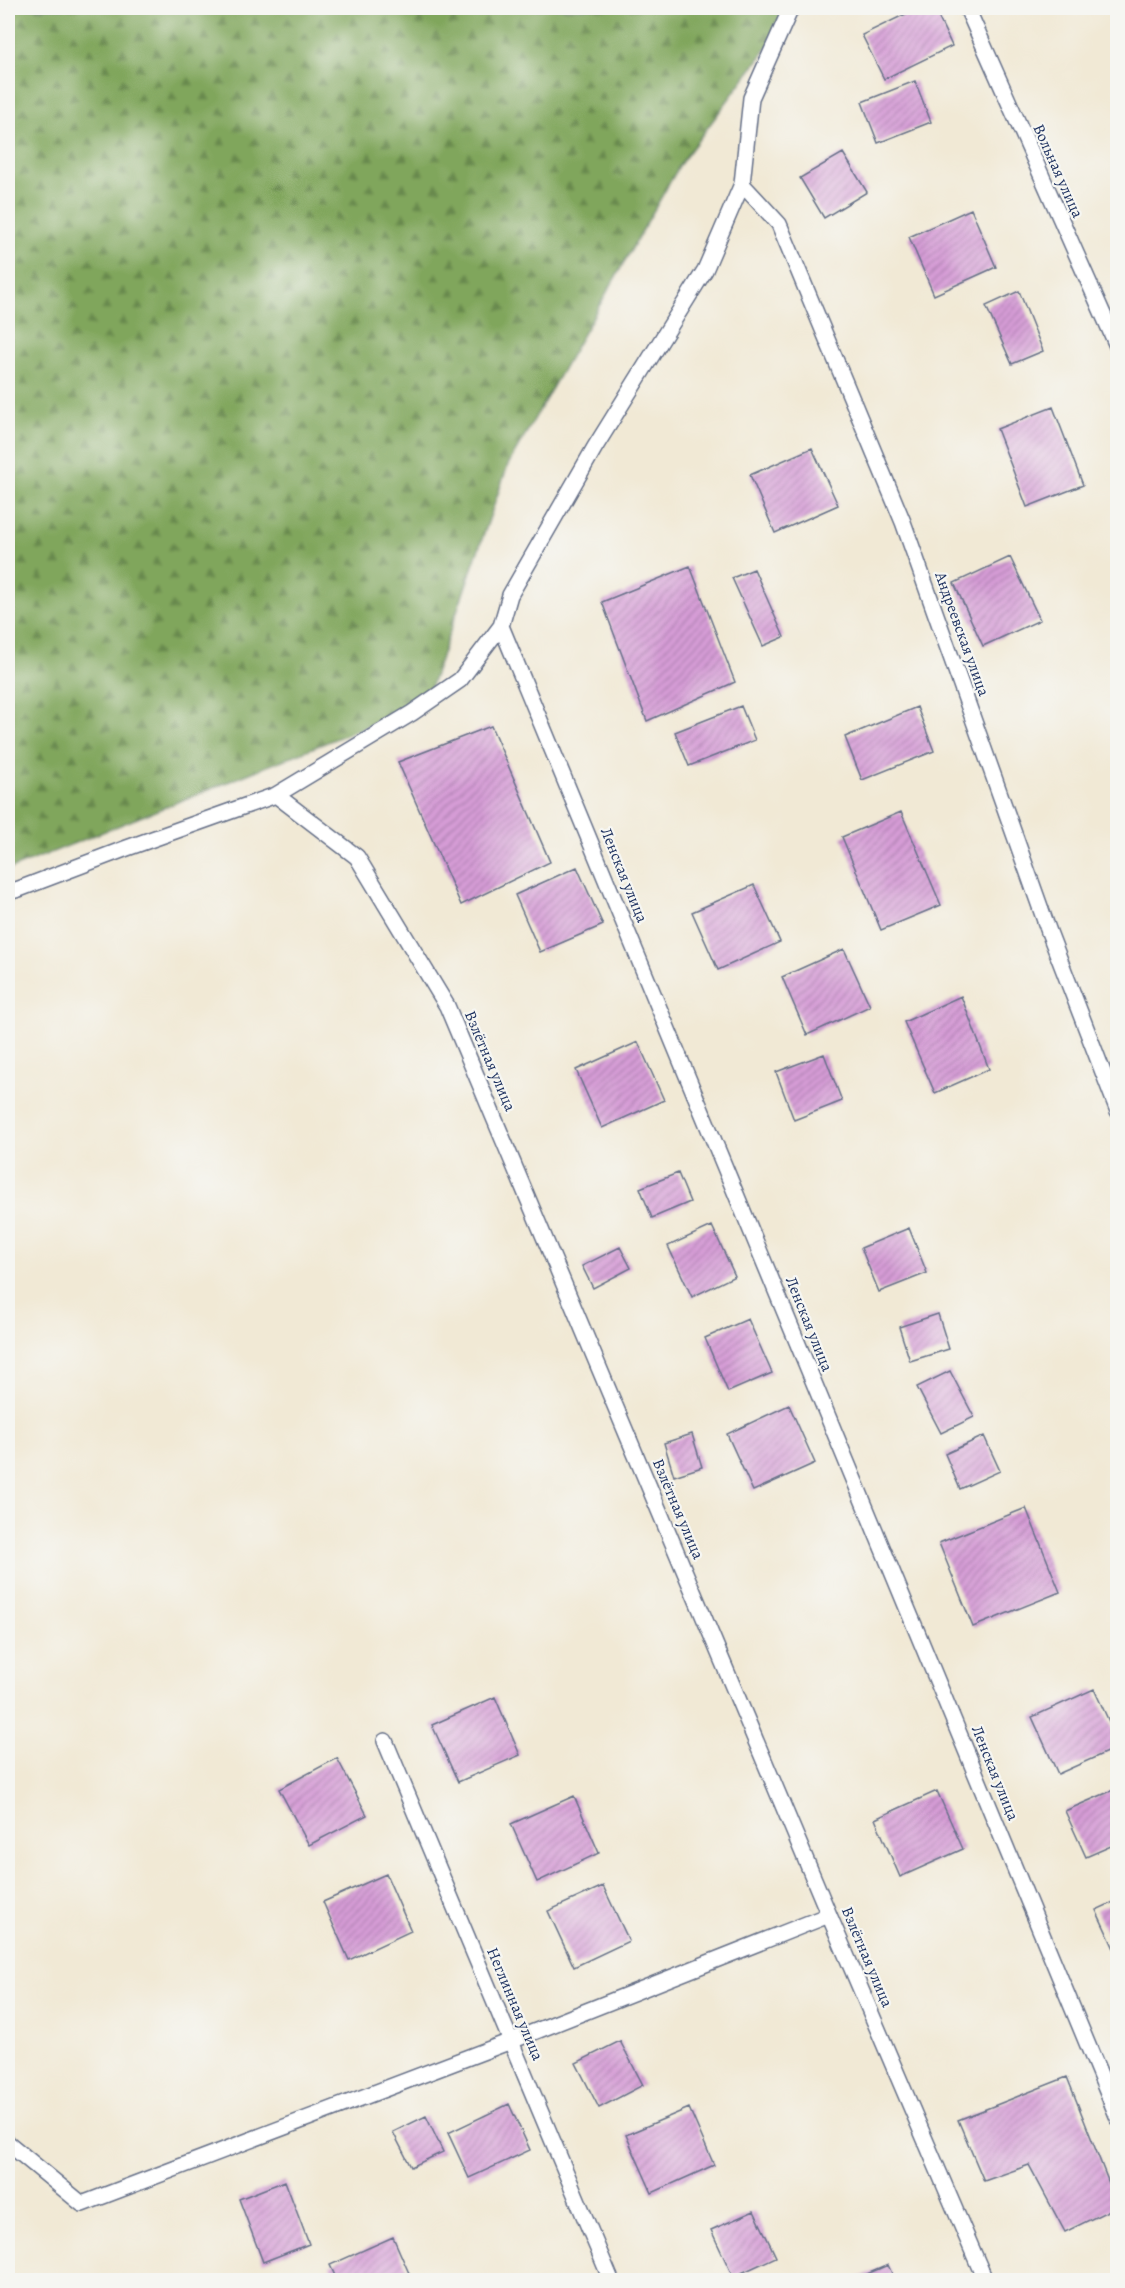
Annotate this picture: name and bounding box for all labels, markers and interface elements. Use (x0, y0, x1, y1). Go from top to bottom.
street label: Вольная улица (1027, 120, 1089, 222)
street label: Андреевская улица (929, 568, 995, 700)
street label: Ленская улица (595, 824, 653, 926)
street label: Взлётная улица (459, 1007, 521, 1115)
street label: Ленская улица (780, 1273, 838, 1375)
street label: Взлётная улица (647, 1455, 709, 1563)
street label: Ленская улица (966, 1722, 1024, 1824)
street label: Взлётная улица (836, 1903, 898, 2011)
street label: Неглинная улица (481, 1944, 549, 2064)

